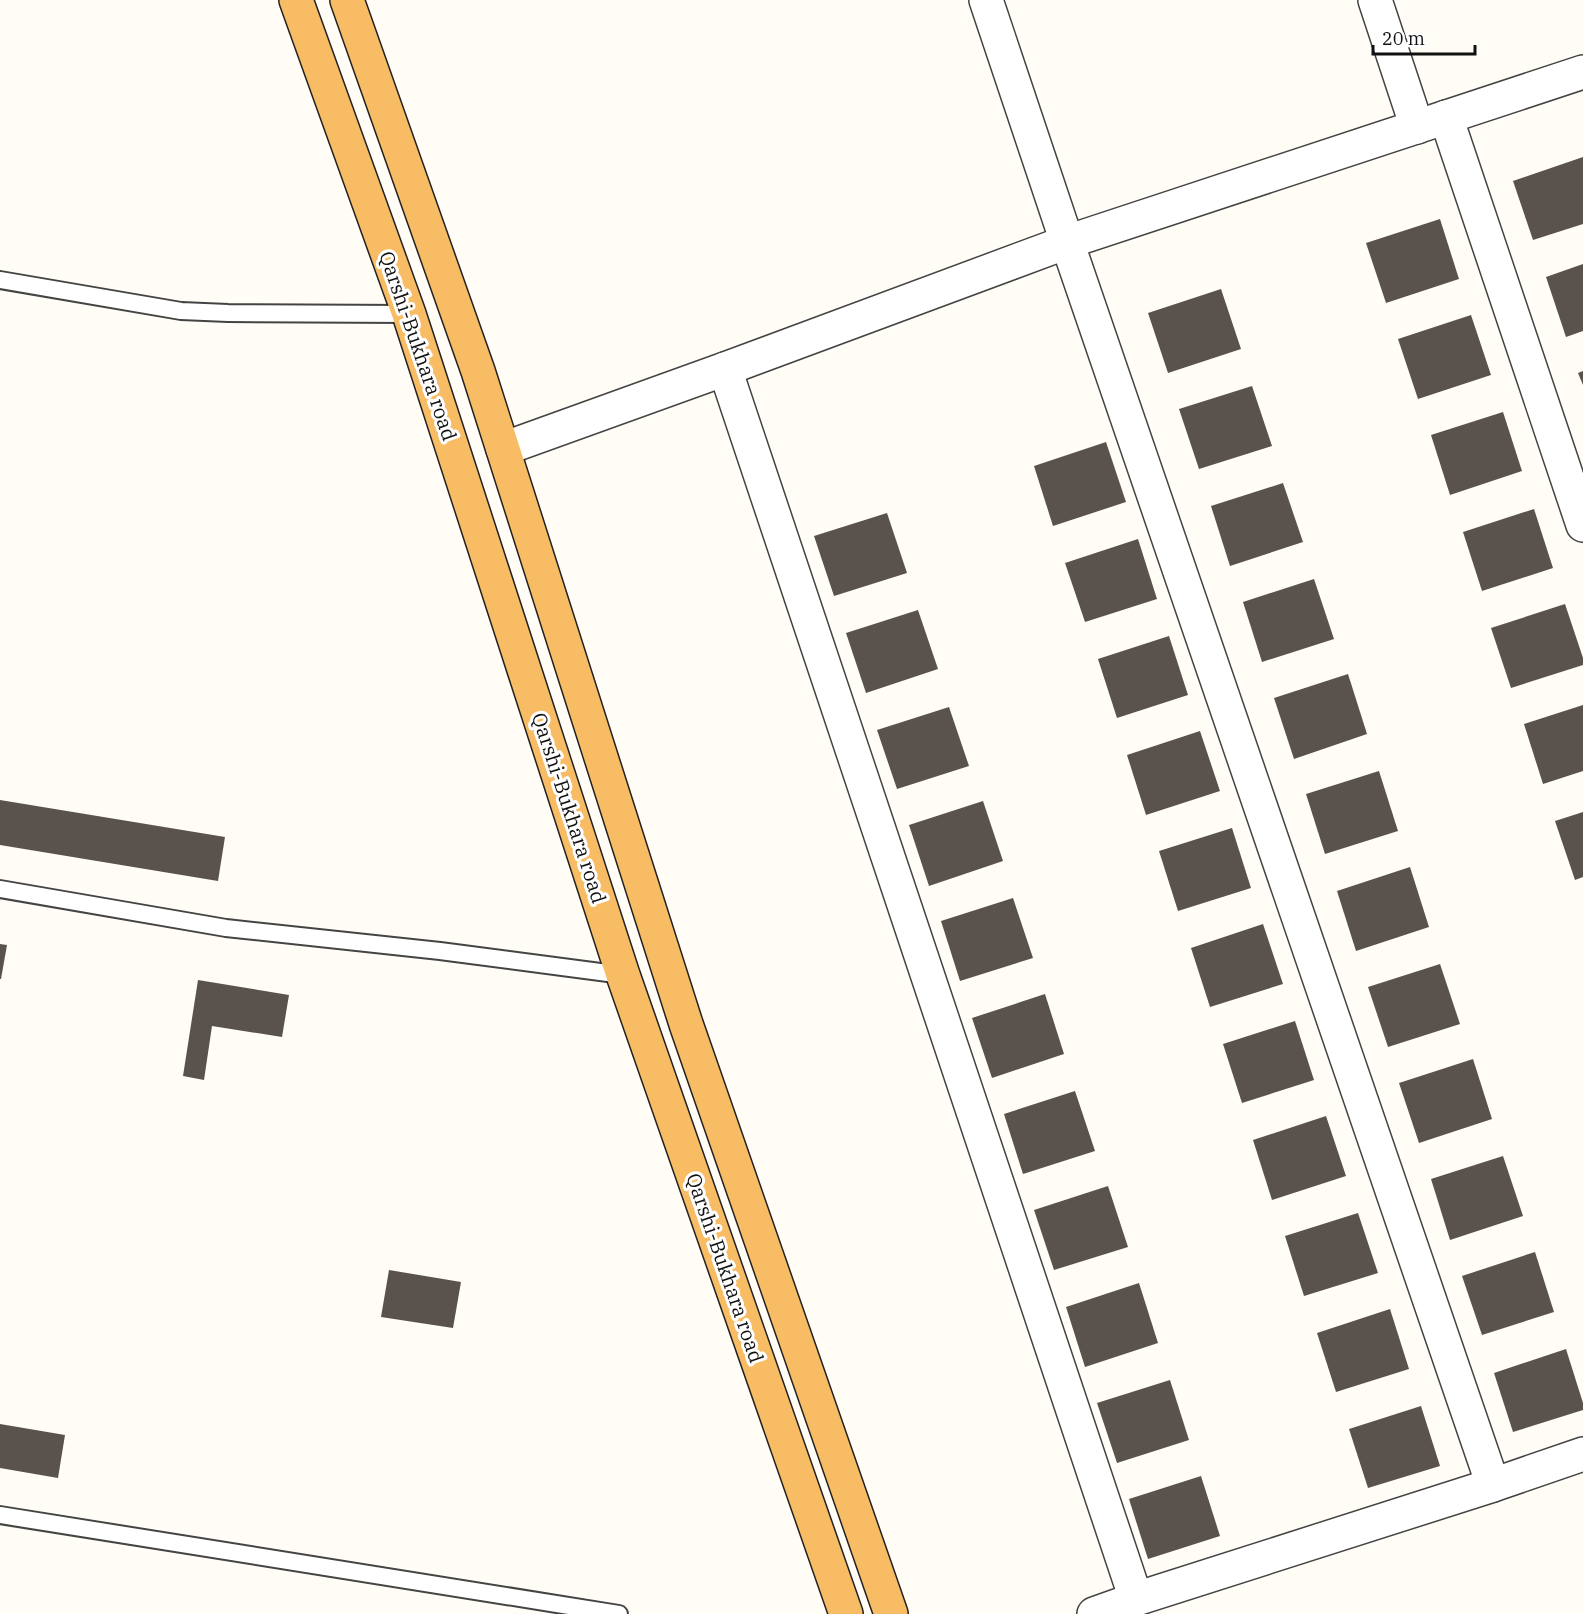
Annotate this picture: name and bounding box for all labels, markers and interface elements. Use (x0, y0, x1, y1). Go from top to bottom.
scale bar (1373, 18, 1475, 56)
text: 20 m (1382, 27, 1425, 50)
street label: Qarshi-Bukhara road (373, 247, 464, 444)
street label: Qarshi-Bukhara road (526, 709, 613, 907)
street label: Qarshi-Bukhara road (680, 1169, 771, 1366)

